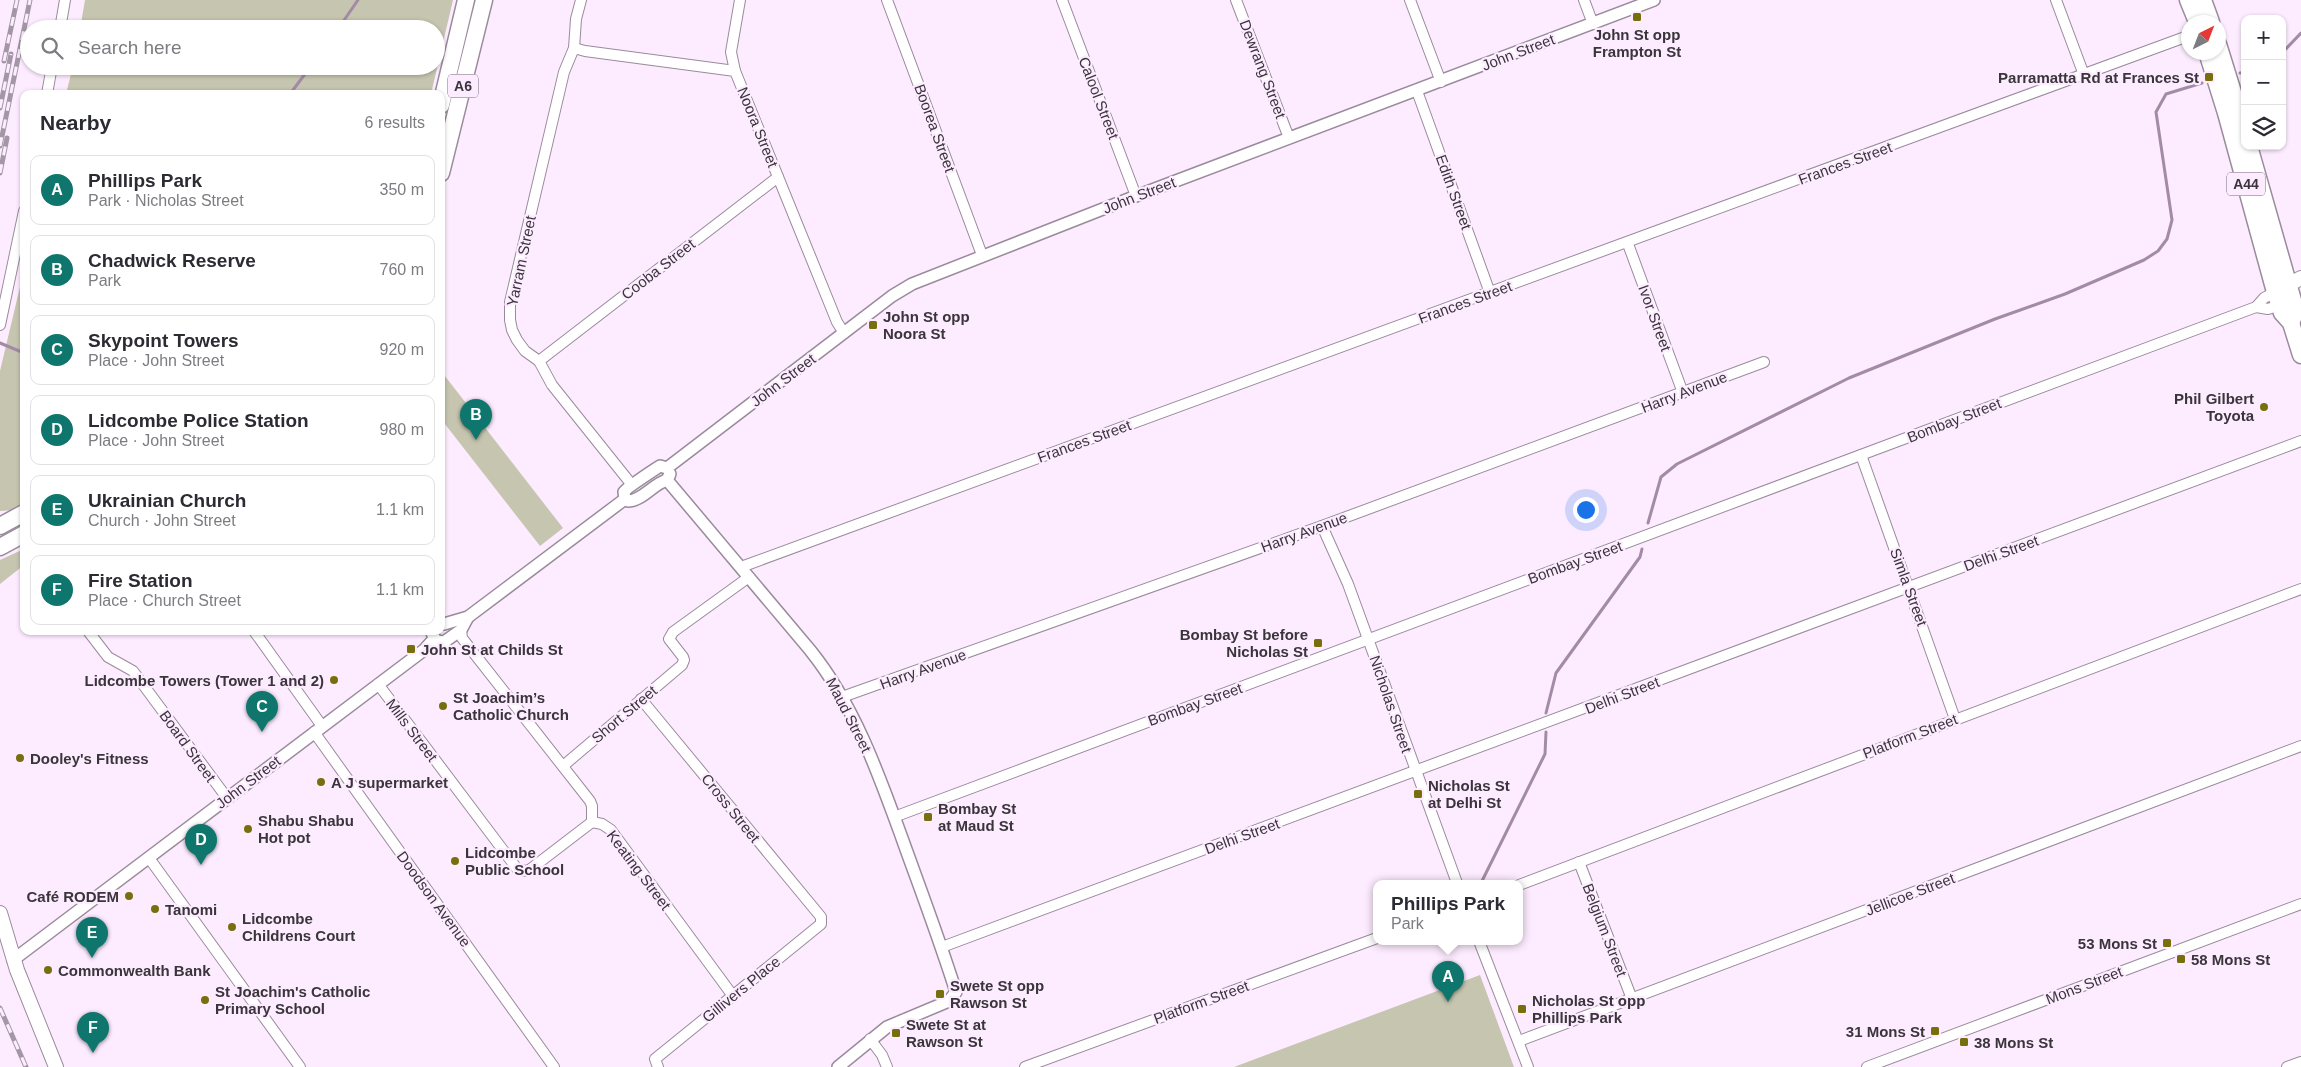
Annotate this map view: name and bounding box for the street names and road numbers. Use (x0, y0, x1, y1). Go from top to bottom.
street label: Dewrang Street (1236, 17, 1290, 121)
street label: John Street (1479, 30, 1558, 74)
street label: Calool Street (1076, 54, 1123, 142)
road number: A6 (448, 74, 478, 98)
street label: Boorea Street (911, 82, 959, 175)
street label: Noora Street (734, 84, 782, 170)
street label: Frances Street (1796, 138, 1895, 188)
street label: Edith Street (1433, 152, 1476, 233)
road number: A44 (2227, 172, 2265, 195)
street label: John Street (1100, 173, 1179, 217)
street label: Yarram Street (503, 213, 539, 308)
street label: Cooba Street (618, 235, 699, 303)
street label: Frances Street (1416, 277, 1515, 327)
street label: Ivor Street (1635, 283, 1675, 354)
street label: John Street (747, 350, 819, 410)
street label: Harry Avenue (1639, 368, 1729, 416)
street label: Bombay Street (1905, 394, 2004, 446)
street label: Frances Street (1035, 416, 1134, 466)
street label: Harry Avenue (1259, 509, 1349, 555)
street label: Delhi Street (1961, 531, 2042, 574)
street label: Bombay Street (1525, 537, 1625, 587)
street label: Simla Street (1887, 546, 1931, 629)
street label: Harry Avenue (878, 646, 968, 692)
street label: Nicholas Street (1366, 653, 1416, 756)
street label: Delhi Street (1582, 673, 1662, 717)
street label: Maud Street (823, 675, 875, 756)
street label: Bombay Street (1145, 679, 1245, 729)
street label: Short Street (588, 681, 661, 746)
street label: Mills Street (383, 695, 442, 765)
street label: Board Street (156, 707, 220, 786)
street label: Platform Street (1860, 710, 1961, 762)
street label: John Street (212, 752, 284, 812)
street label: Cross Street (698, 770, 764, 846)
street label: Delhi Street (1202, 814, 1283, 857)
street label: Keating Street (604, 827, 675, 914)
street label: Doodson Avenue (394, 848, 474, 950)
street label: Jellicoe Street (1863, 869, 1958, 919)
street label: Belgium Street (1579, 881, 1631, 980)
street label: Gillivers Place (699, 952, 783, 1026)
street label: Mons Street (2043, 962, 2126, 1007)
street label: Platform Street (1151, 977, 1252, 1027)

